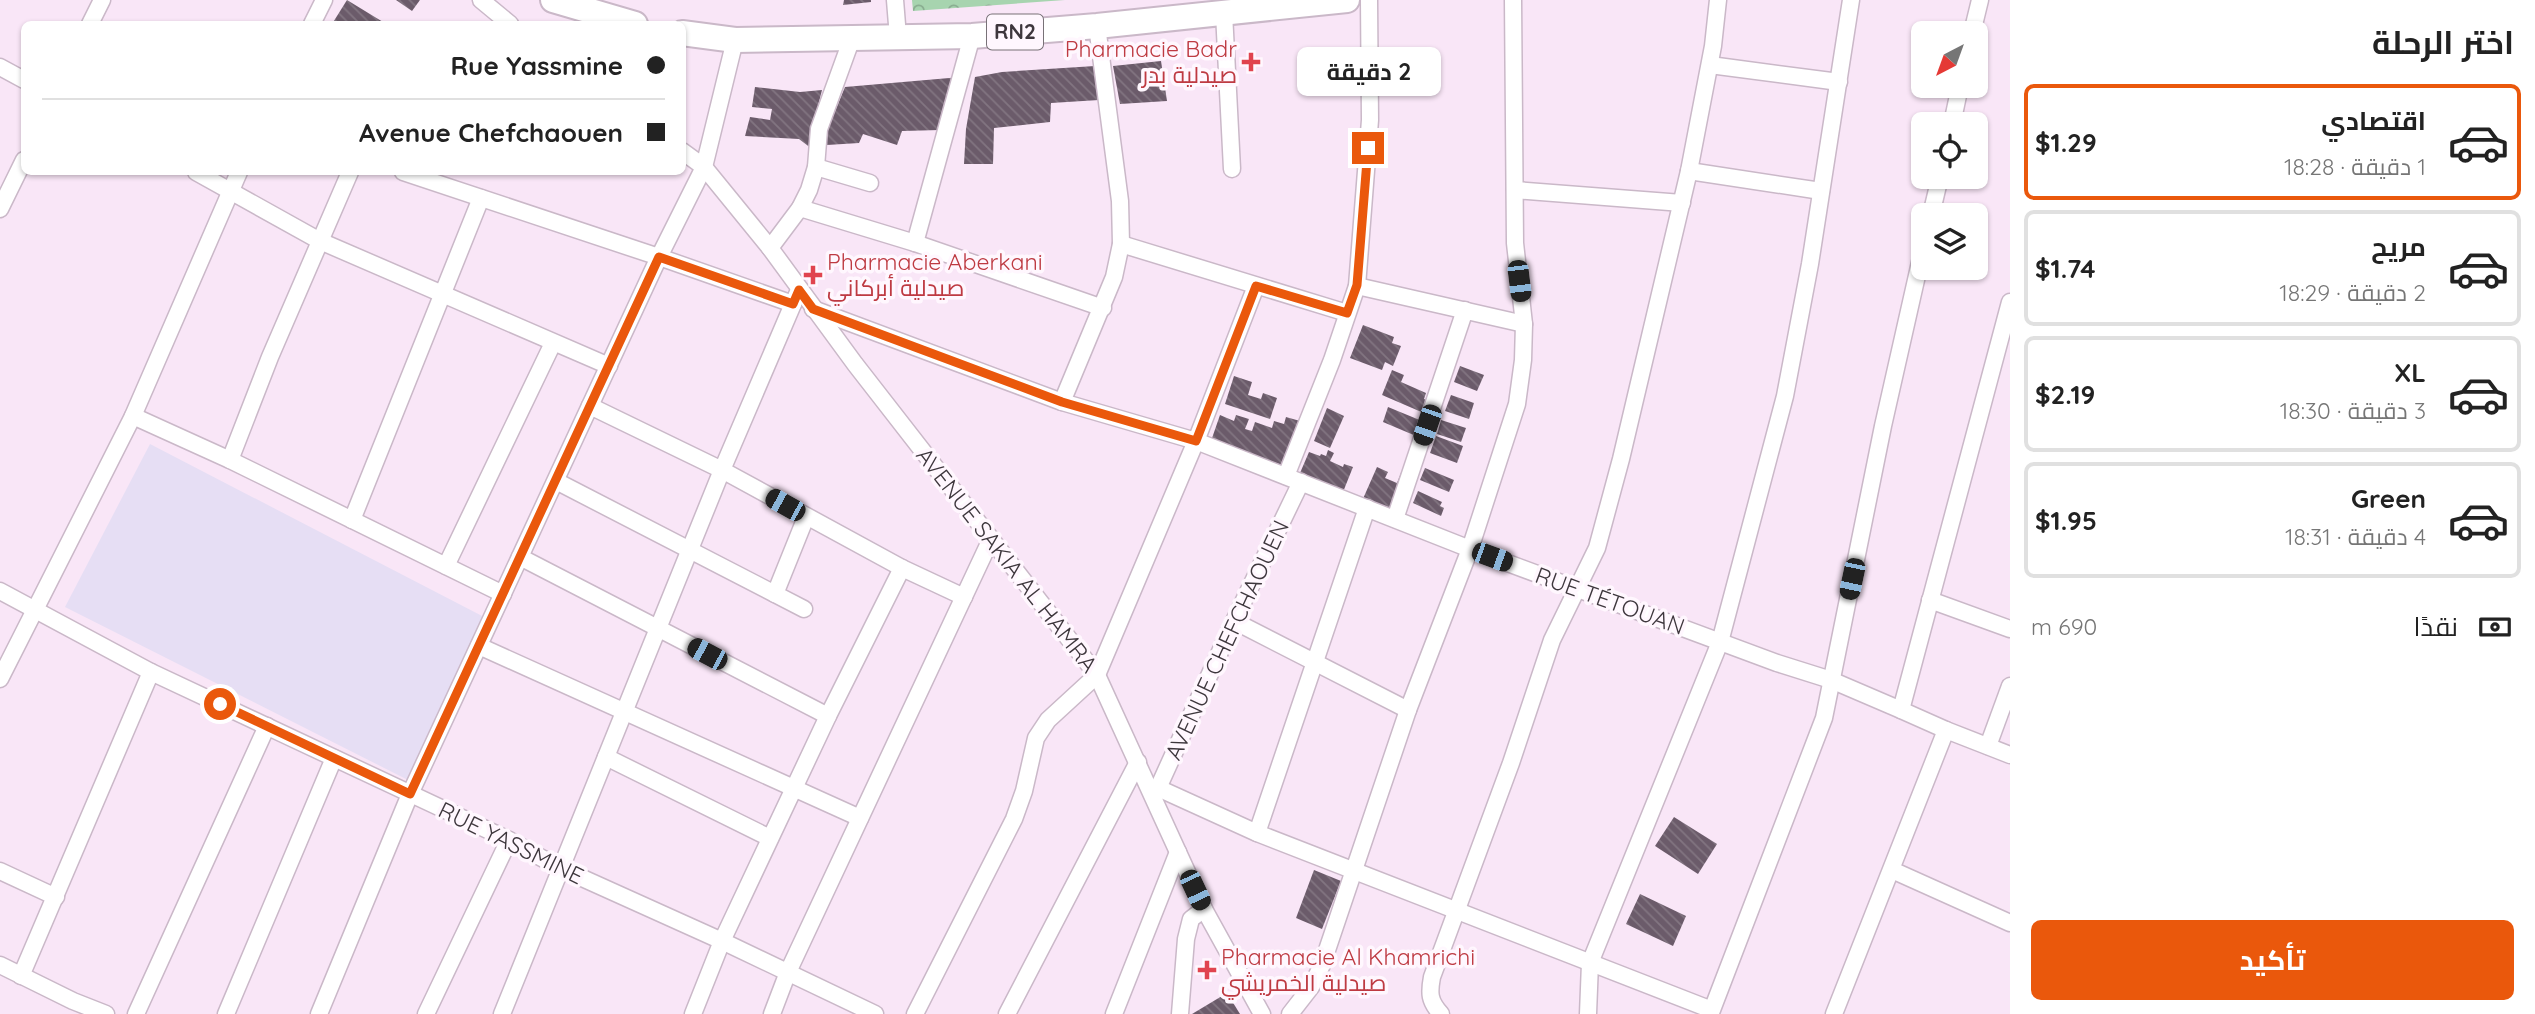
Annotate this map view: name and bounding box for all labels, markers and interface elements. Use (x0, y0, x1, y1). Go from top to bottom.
road number: RN2 (987, 14, 1043, 50)
north arrow (1911, 21, 1988, 98)
map controls (1911, 21, 1988, 280)
text: اختر الرحلة (2372, 22, 2514, 62)
place label: Pharmacie Badr صيدلية بدر (1065, 34, 1237, 89)
callout: 2 دقيقة (1296, 46, 1440, 96)
text: Rue Yassmine (451, 49, 623, 82)
marker: Pharmacie Badr صيدلية بدر (1243, 54, 1259, 70)
text: 2 دقيقة (1327, 57, 1411, 86)
text: اقتصادي (2321, 104, 2426, 137)
icon: car (2447, 111, 2510, 174)
button: locate (1911, 112, 1988, 189)
text: Avenue Chefchaouen (359, 116, 623, 149)
text: $1.29 (2035, 126, 2097, 159)
route end (1352, 132, 1384, 164)
text: 1 دقيقة · 18:28 (2284, 152, 2426, 181)
button: layers (1911, 203, 1988, 280)
text: مريح (2371, 230, 2426, 263)
icon: car (2447, 237, 2510, 300)
place label: Pharmacie Aberkani صيدلية أبركاني (827, 247, 1043, 306)
text: $1.74 (2035, 252, 2096, 285)
car (1507, 259, 1532, 303)
marker: Pharmacie Aberkani صيدلية أبركاني (805, 267, 821, 283)
text: 2 دقيقة · 18:29 (2279, 278, 2426, 307)
text: XL (2394, 356, 2426, 389)
icon: car (2447, 363, 2510, 426)
text: $2.19 (2035, 378, 2095, 411)
text: 3 دقيقة · 18:30 (2280, 396, 2426, 425)
car (1411, 402, 1444, 448)
street label: AVENUE SAKIA AL HAMRA (910, 441, 1104, 678)
text: Green (2351, 482, 2426, 515)
car (762, 486, 809, 524)
icon: car (2447, 489, 2510, 552)
text: $1.95 (2035, 504, 2097, 537)
street label: AVENUE CHEFCHAOUEN (1158, 515, 1295, 764)
text: 4 دقيقة · 18:31 (2285, 522, 2426, 551)
car (1469, 540, 1516, 574)
car (1838, 556, 1867, 602)
street label: RUE TÉTOUAN (1532, 560, 1689, 641)
icon: cash (2476, 608, 2514, 646)
text: نقدًا (2414, 610, 2458, 643)
text: 690 m (2031, 612, 2097, 641)
car (684, 635, 731, 673)
route start (204, 688, 236, 720)
street label: RUE YASSMINE (434, 795, 589, 890)
car (1177, 867, 1214, 913)
button: تأكيد (2031, 920, 2514, 1000)
place label: Pharmacie Al Khamrichi صيدلية الخمريشي (1221, 942, 1475, 1000)
marker: Pharmacie Al Khamrichi صيدلية الخمريشي (1199, 962, 1215, 978)

